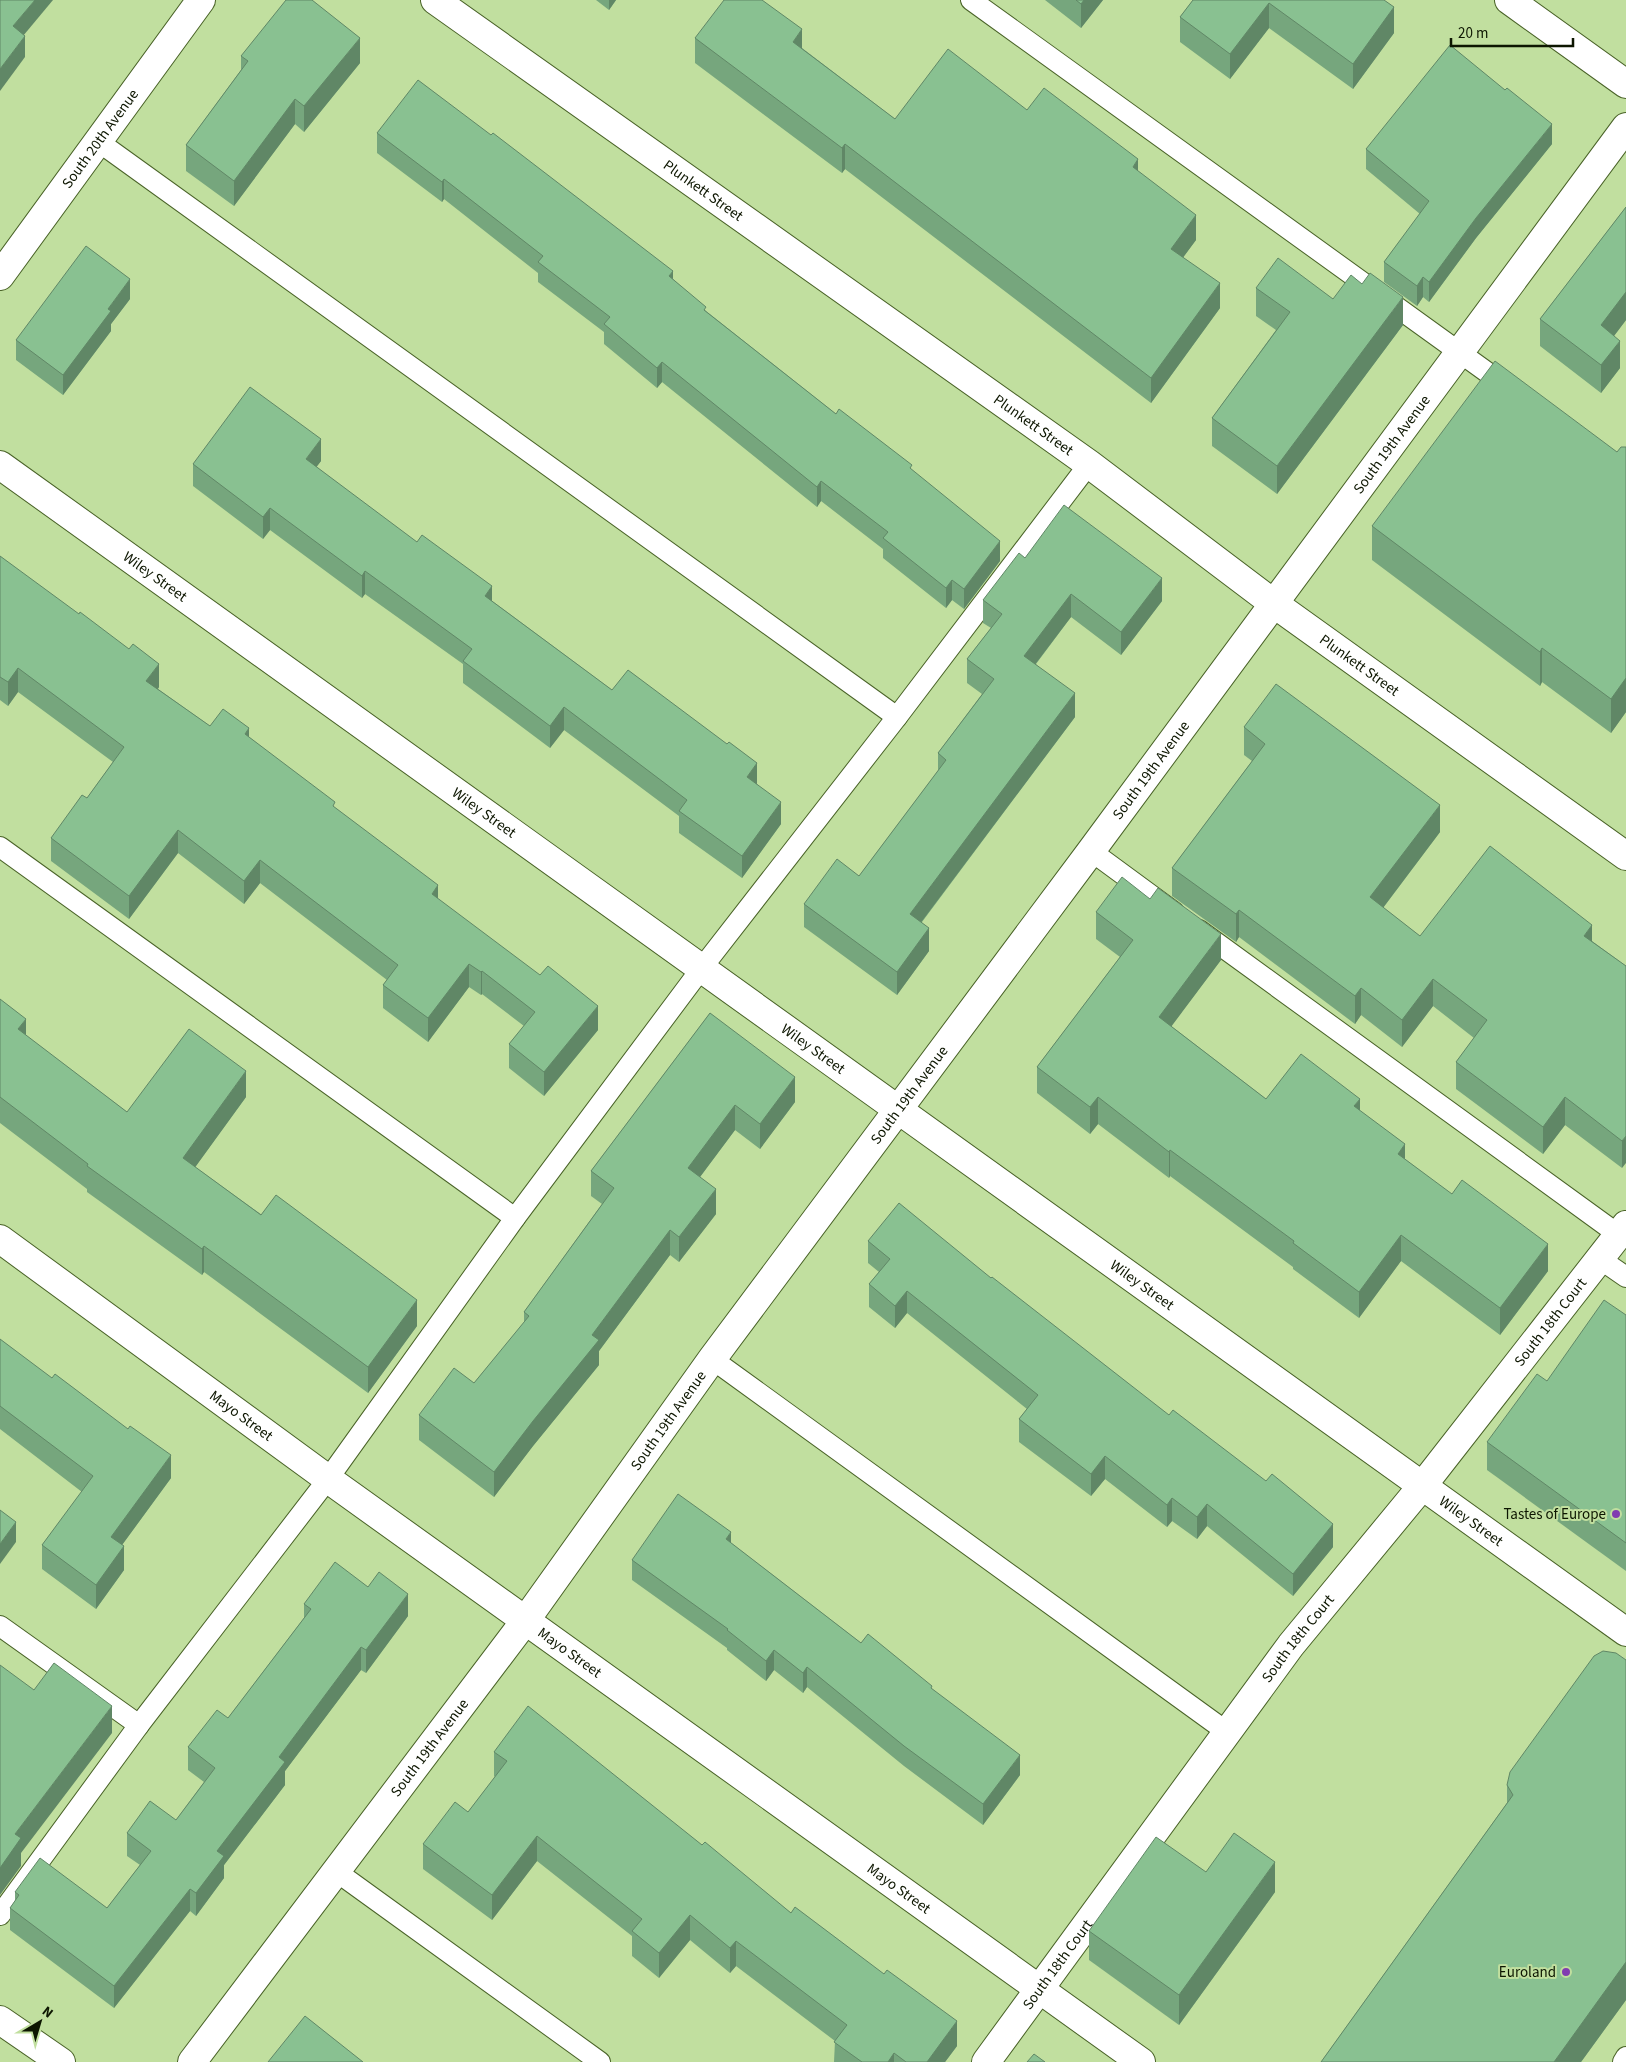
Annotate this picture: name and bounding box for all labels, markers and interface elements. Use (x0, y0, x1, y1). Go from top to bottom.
scale bar (1451, 15, 1574, 47)
text: 20 m (1458, 23, 1488, 44)
street label: South 20th Avenue (57, 85, 144, 193)
street label: Plunkett Street (659, 155, 747, 226)
street label: Plunkett Street (989, 389, 1078, 461)
street label: South 19th Avenue (1348, 391, 1435, 498)
street label: Wiley Street (118, 547, 191, 607)
street label: Plunkett Street (1315, 630, 1403, 701)
street label: South 19th Avenue (1108, 717, 1195, 824)
street label: Wiley Street (448, 783, 520, 843)
street label: Wiley Street (777, 1019, 849, 1079)
street label: South 19th Avenue (866, 1042, 953, 1149)
street label: Wiley Street (1106, 1255, 1178, 1315)
street label: South 18th Court (1510, 1274, 1592, 1371)
street label: South 19th Avenue (626, 1367, 711, 1475)
street label: Mayo Street (205, 1386, 277, 1446)
street label: Wiley Street (1435, 1491, 1507, 1552)
place label: Tastes of Europe (1503, 1504, 1606, 1525)
marker: Tastes of Europe (1610, 1508, 1622, 1520)
street label: South 18th Court (1257, 1590, 1339, 1687)
street label: Mayo Street (533, 1623, 606, 1683)
street label: South 19th Avenue (386, 1694, 474, 1801)
street label: Mayo Street (862, 1859, 935, 1919)
street label: South 18th Court (1018, 1915, 1098, 2014)
place label: Euroland (1499, 1962, 1556, 1983)
marker: Euroland (1560, 1966, 1572, 1978)
north arrow (15, 1997, 65, 2047)
text: N (38, 2002, 57, 2023)

